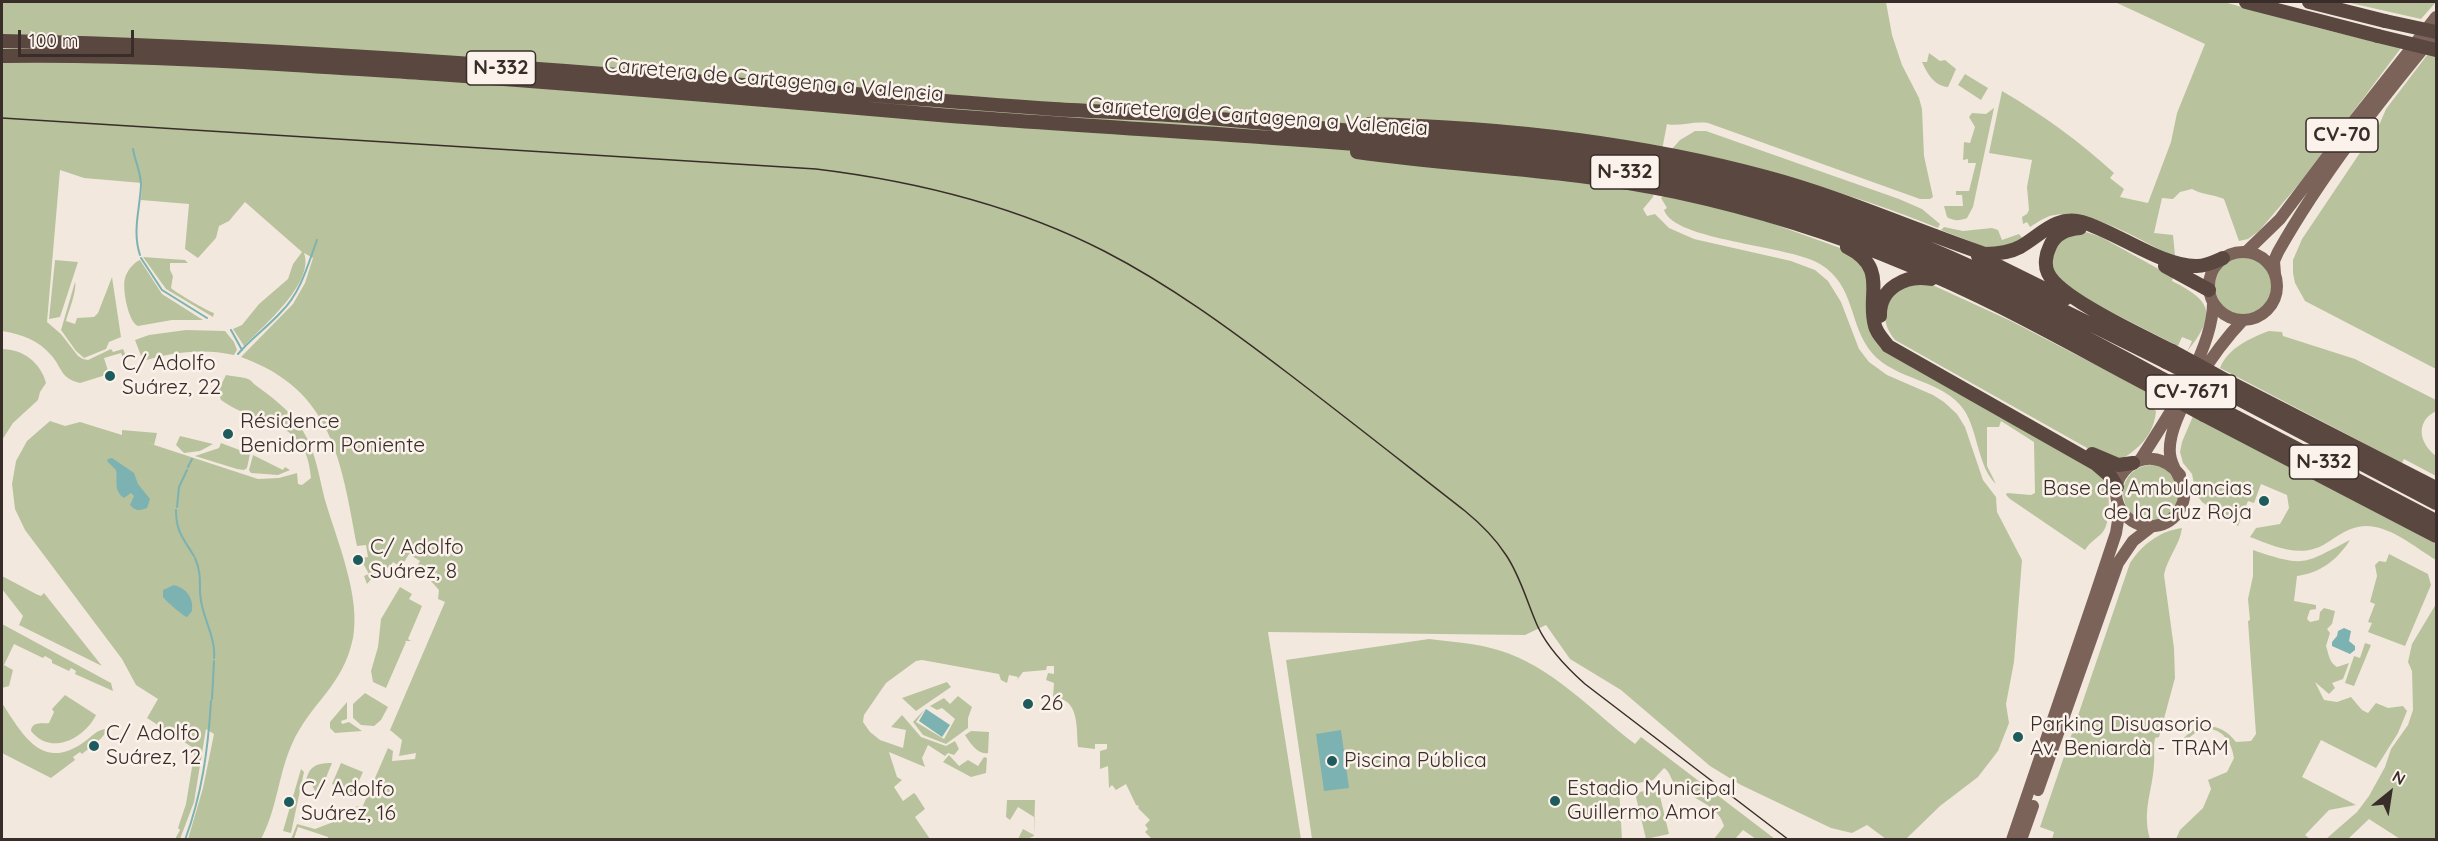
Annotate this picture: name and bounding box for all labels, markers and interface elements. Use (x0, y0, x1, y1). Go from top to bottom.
scale bar (21, 18, 136, 56)
text: 100 m (29, 29, 78, 52)
road number: N-332 (466, 51, 536, 85)
street label: Carretera de Cartagena a Valencia (603, 53, 945, 107)
street label: Carretera de Cartagena a Valencia (1087, 93, 1429, 141)
road number: CV-70 (2306, 118, 2378, 152)
road number: N-332 (1590, 155, 1660, 189)
place label: C/ Adolfo Suárez, 22 (122, 351, 221, 401)
marker: C/ Adolfo Suárez, 22 (103, 369, 117, 383)
road number: CV-7671 (2146, 375, 2236, 409)
place label: Résidence Benidorm Poniente (240, 409, 425, 459)
marker: Résidence Benidorm Poniente (221, 427, 235, 441)
road number: N-332 (2290, 445, 2358, 479)
place label: Base de Ambulancias de la Cruz Roja (2043, 476, 2252, 526)
marker: Base de Ambulancias de la Cruz Roja (2257, 494, 2271, 508)
place label: C/ Adolfo Suárez, 8 (370, 535, 464, 585)
marker: C/ Adolfo Suárez, 8 (351, 553, 365, 567)
place label: 26 (1040, 691, 1063, 717)
marker: 26 (1021, 697, 1035, 711)
place label: Parking Disuasorio Av. Beniardà - TRAM (2030, 712, 2229, 762)
place label: C/ Adolfo Suárez, 12 (106, 721, 201, 771)
marker: Parking Disuasorio Av. Beniardà - TRAM (2011, 730, 2025, 744)
marker: C/ Adolfo Suárez, 12 (87, 739, 101, 753)
place label: Piscina Pública (1344, 748, 1487, 774)
marker: Piscina Pública (1325, 754, 1339, 768)
north arrow (2360, 763, 2420, 823)
text: N (2389, 766, 2409, 789)
place label: Estadio Municipal Guillermo Amor (1567, 776, 1736, 826)
place label: C/ Adolfo Suárez, 16 (301, 777, 396, 827)
marker: Estadio Municipal Guillermo Amor (1548, 794, 1562, 808)
marker: C/ Adolfo Suárez, 16 (282, 795, 296, 809)

